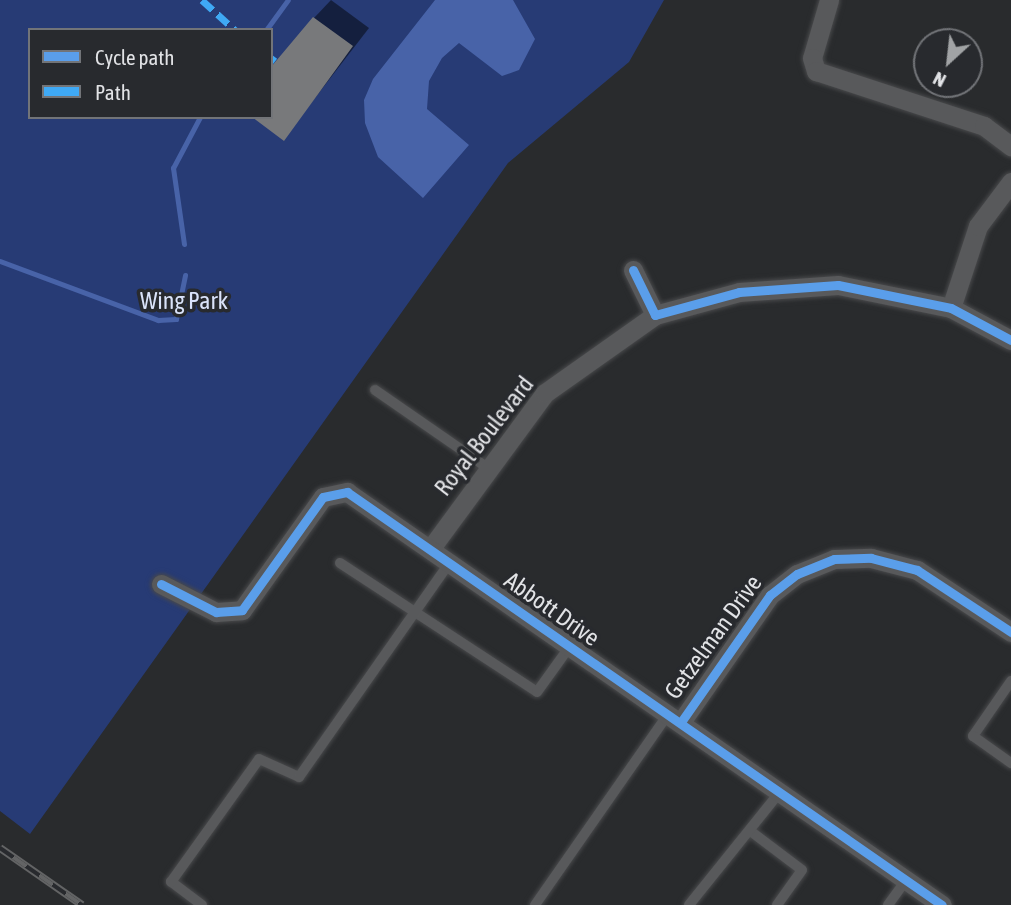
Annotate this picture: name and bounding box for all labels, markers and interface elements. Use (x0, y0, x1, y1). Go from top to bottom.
legend (28, 28, 273, 119)
north arrow (913, 28, 983, 98)
text: Cycle path (95, 45, 174, 69)
text: N (929, 68, 949, 92)
text: Path (95, 80, 131, 104)
park label: Wing Park (140, 287, 228, 315)
street label: Royal Boulevard (428, 370, 540, 502)
street label: Abbott Drive (499, 566, 605, 652)
street label: Getzelman Drive (658, 569, 768, 705)

